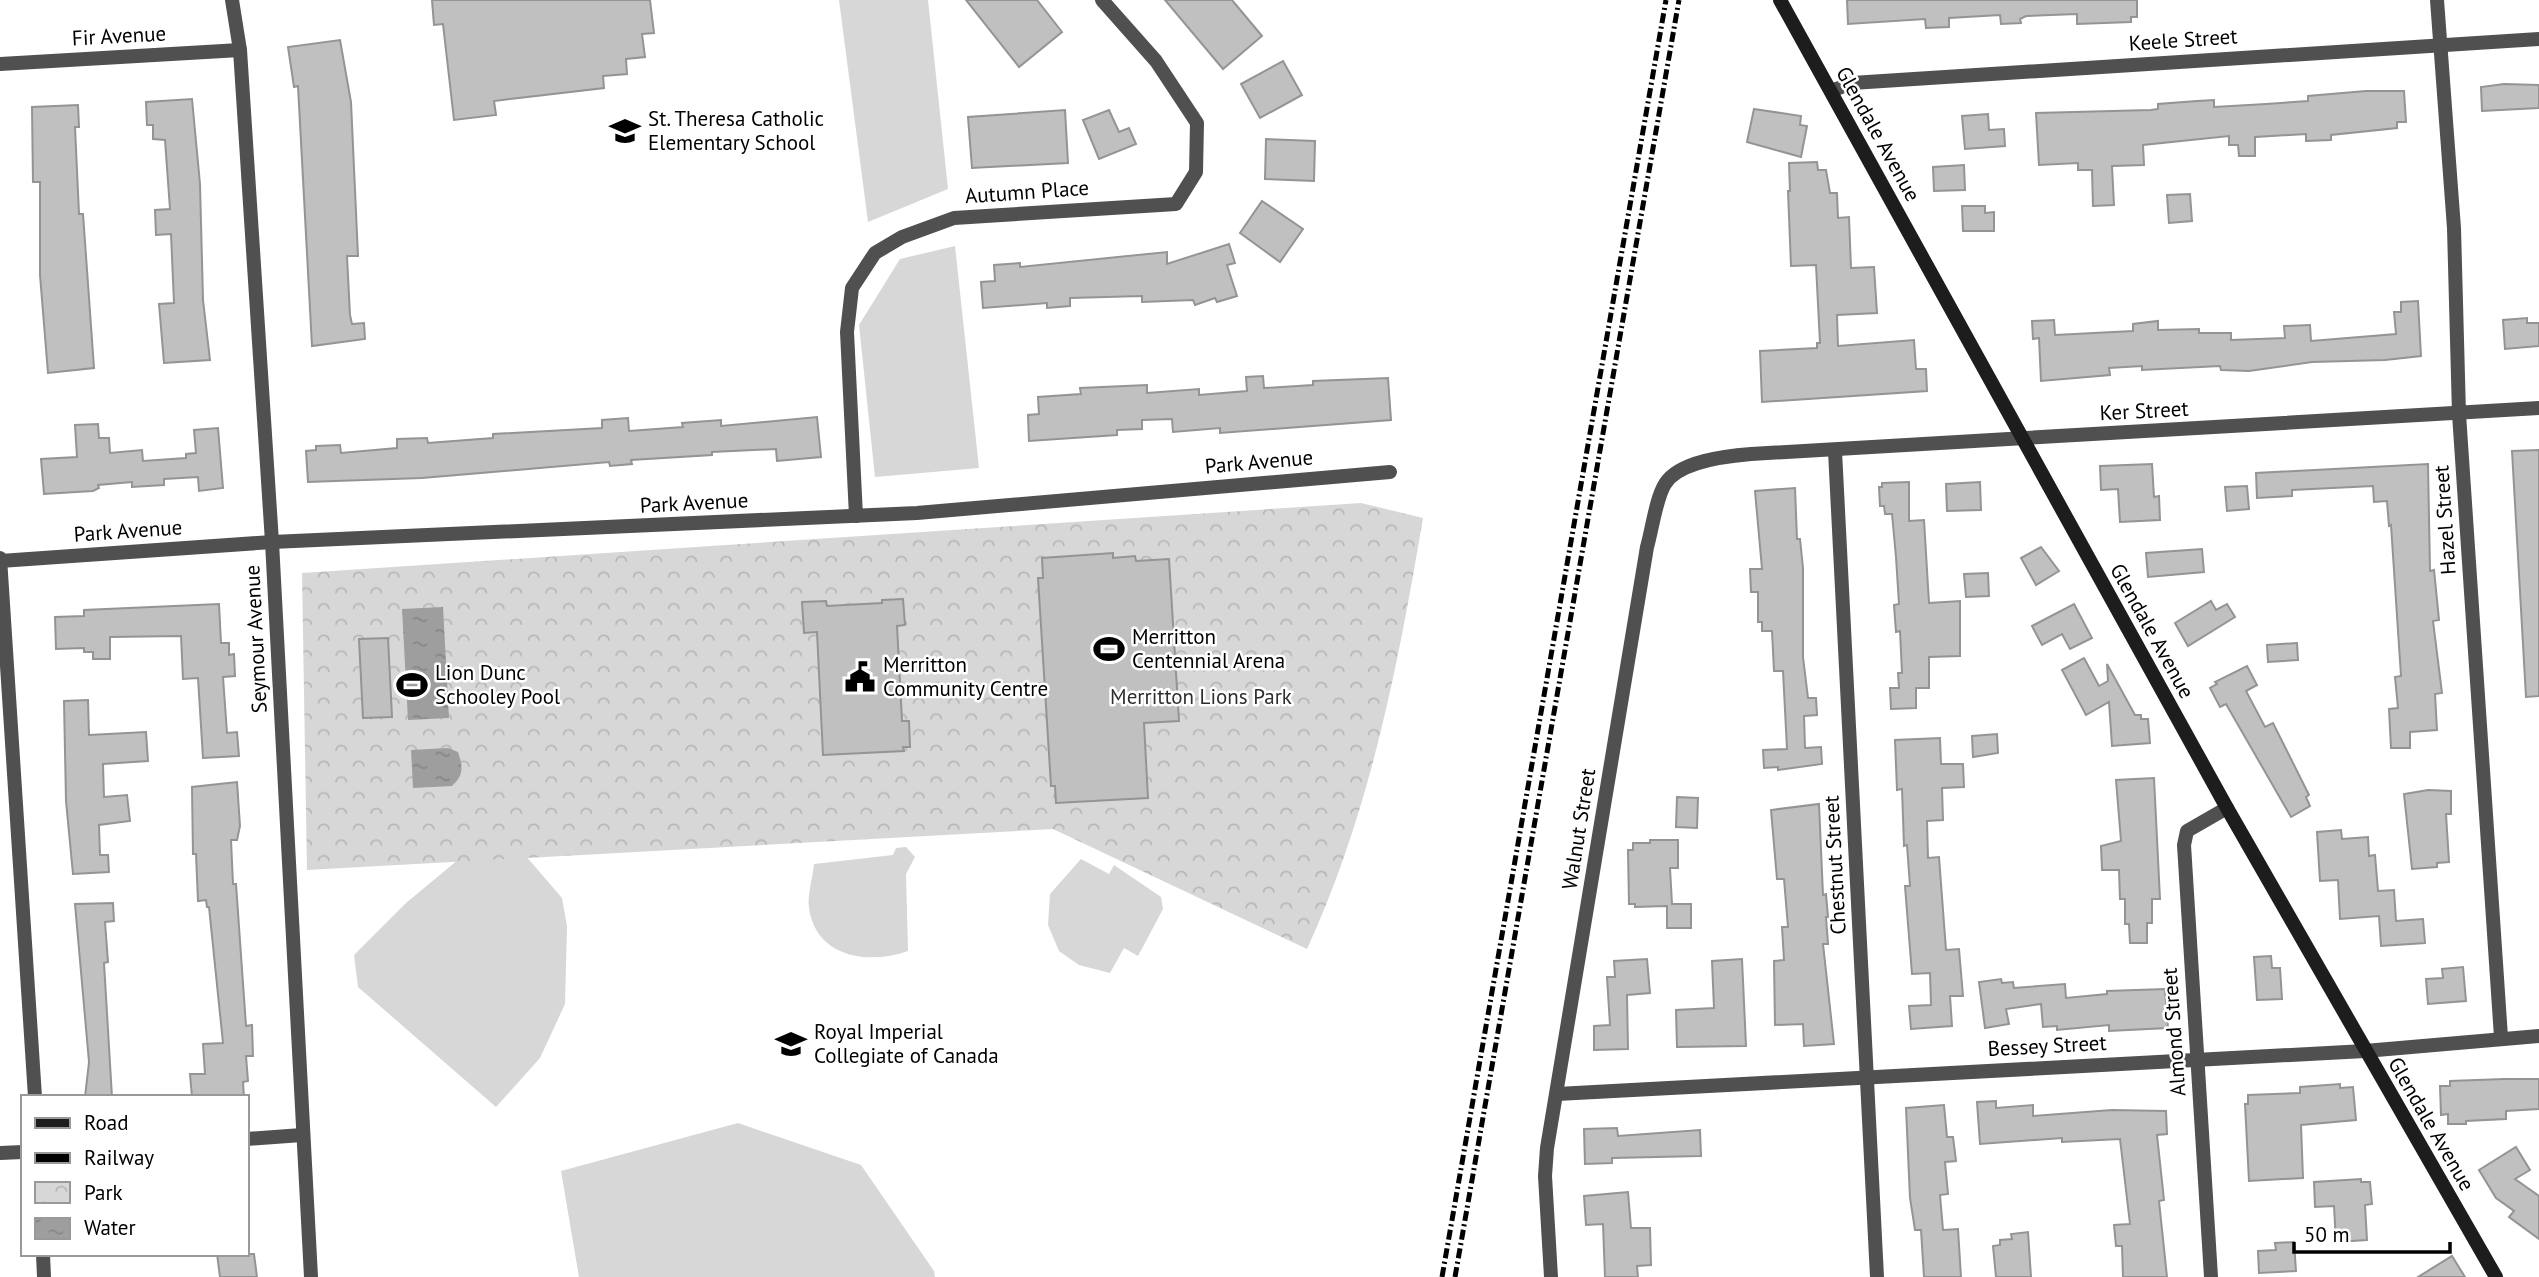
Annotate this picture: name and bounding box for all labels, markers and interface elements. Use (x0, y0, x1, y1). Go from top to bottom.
street label: Fir Avenue (71, 20, 167, 51)
street label: Keele Street (2128, 22, 2238, 57)
street label: Glendale Avenue (1830, 62, 1927, 206)
place label: St. Theresa Catholic Elementary School (648, 105, 824, 156)
school or university icon: St. Theresa Catholic Elementary School (608, 114, 642, 148)
street label: Autumn Place (964, 174, 1090, 209)
street label: Ker Street (2099, 395, 2189, 426)
street label: Park Avenue (1204, 443, 1314, 480)
street label: Hazel Street (2427, 464, 2462, 576)
street label: Park Avenue (639, 486, 749, 519)
street label: Park Avenue (73, 513, 183, 548)
street label: Glendale Avenue (2104, 559, 2201, 703)
street label: Seymour Avenue (238, 564, 273, 714)
place label: Merritton Centennial Arena (1132, 623, 1285, 674)
sports icon: Merritton Centennial Arena (1092, 632, 1126, 666)
place label: Merritton Community Centre (883, 651, 1048, 702)
place label: Lion Dunc Schooley Pool (435, 659, 560, 710)
public building icon: Merritton Community Centre (843, 660, 877, 694)
sports icon: Lion Dunc Schooley Pool (395, 668, 429, 702)
park label: Merritton Lions Park (1110, 683, 1292, 710)
street label: Walnut Street (1556, 766, 1601, 891)
street label: Chestnut Street (1817, 795, 1852, 935)
street label: Almond Street (2156, 967, 2191, 1097)
place label: Royal Imperial Collegiate of Canada (814, 1018, 999, 1069)
school or university icon: Royal Imperial Collegiate of Canada (774, 1027, 808, 1061)
street label: Bessey Street (1987, 1029, 2107, 1062)
street label: Glendale Avenue (2382, 1052, 2481, 1196)
legend (21, 1095, 248, 1256)
text: Road (84, 1109, 128, 1136)
text: Railway (84, 1144, 154, 1171)
text: Park (84, 1179, 123, 1206)
scale bar (2294, 1210, 2450, 1254)
text: Water (84, 1214, 136, 1241)
text: 50 m (2304, 1221, 2350, 1248)

